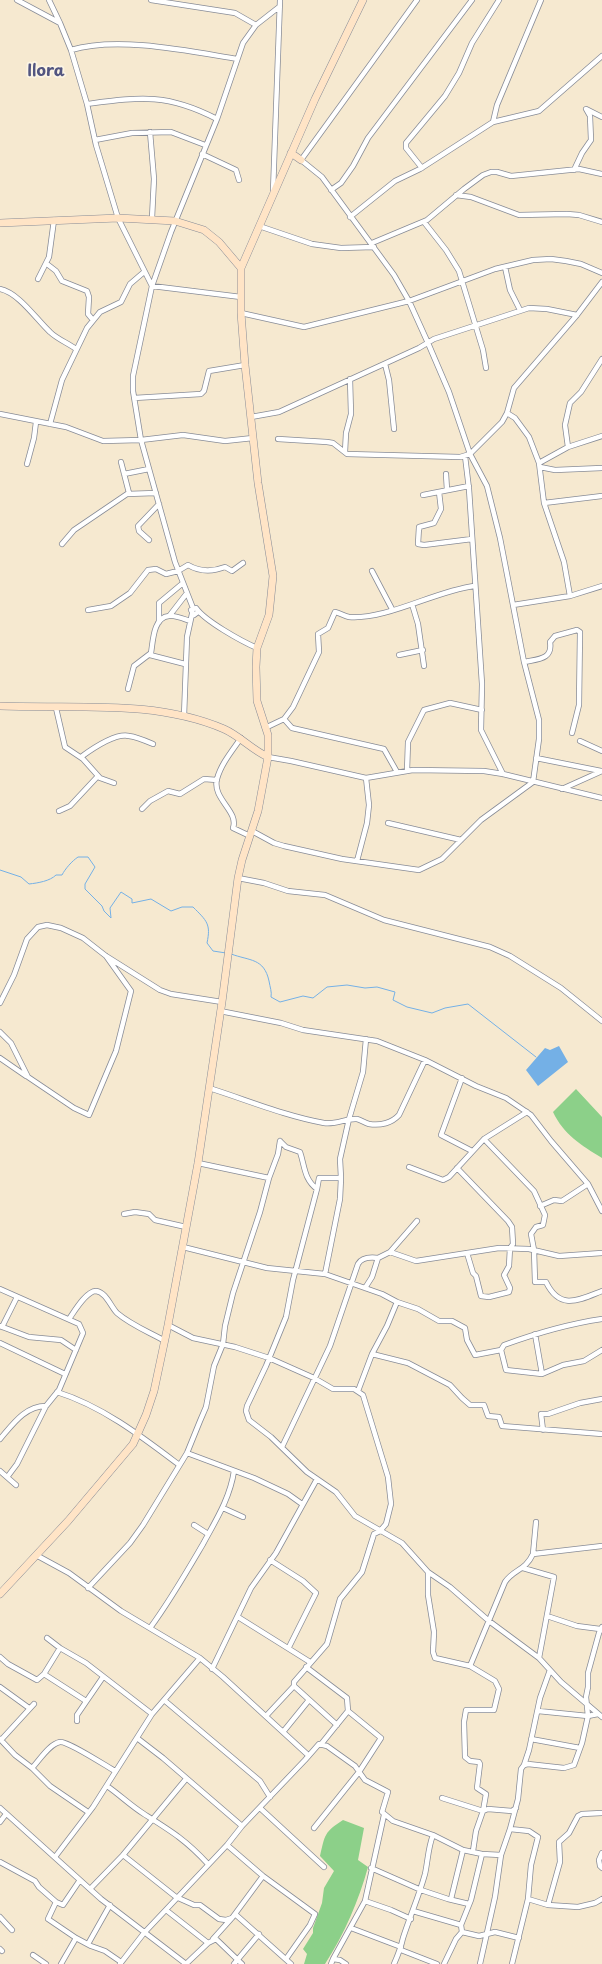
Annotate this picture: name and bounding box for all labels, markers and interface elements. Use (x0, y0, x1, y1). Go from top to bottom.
district label: Ilora (27, 62, 65, 82)

